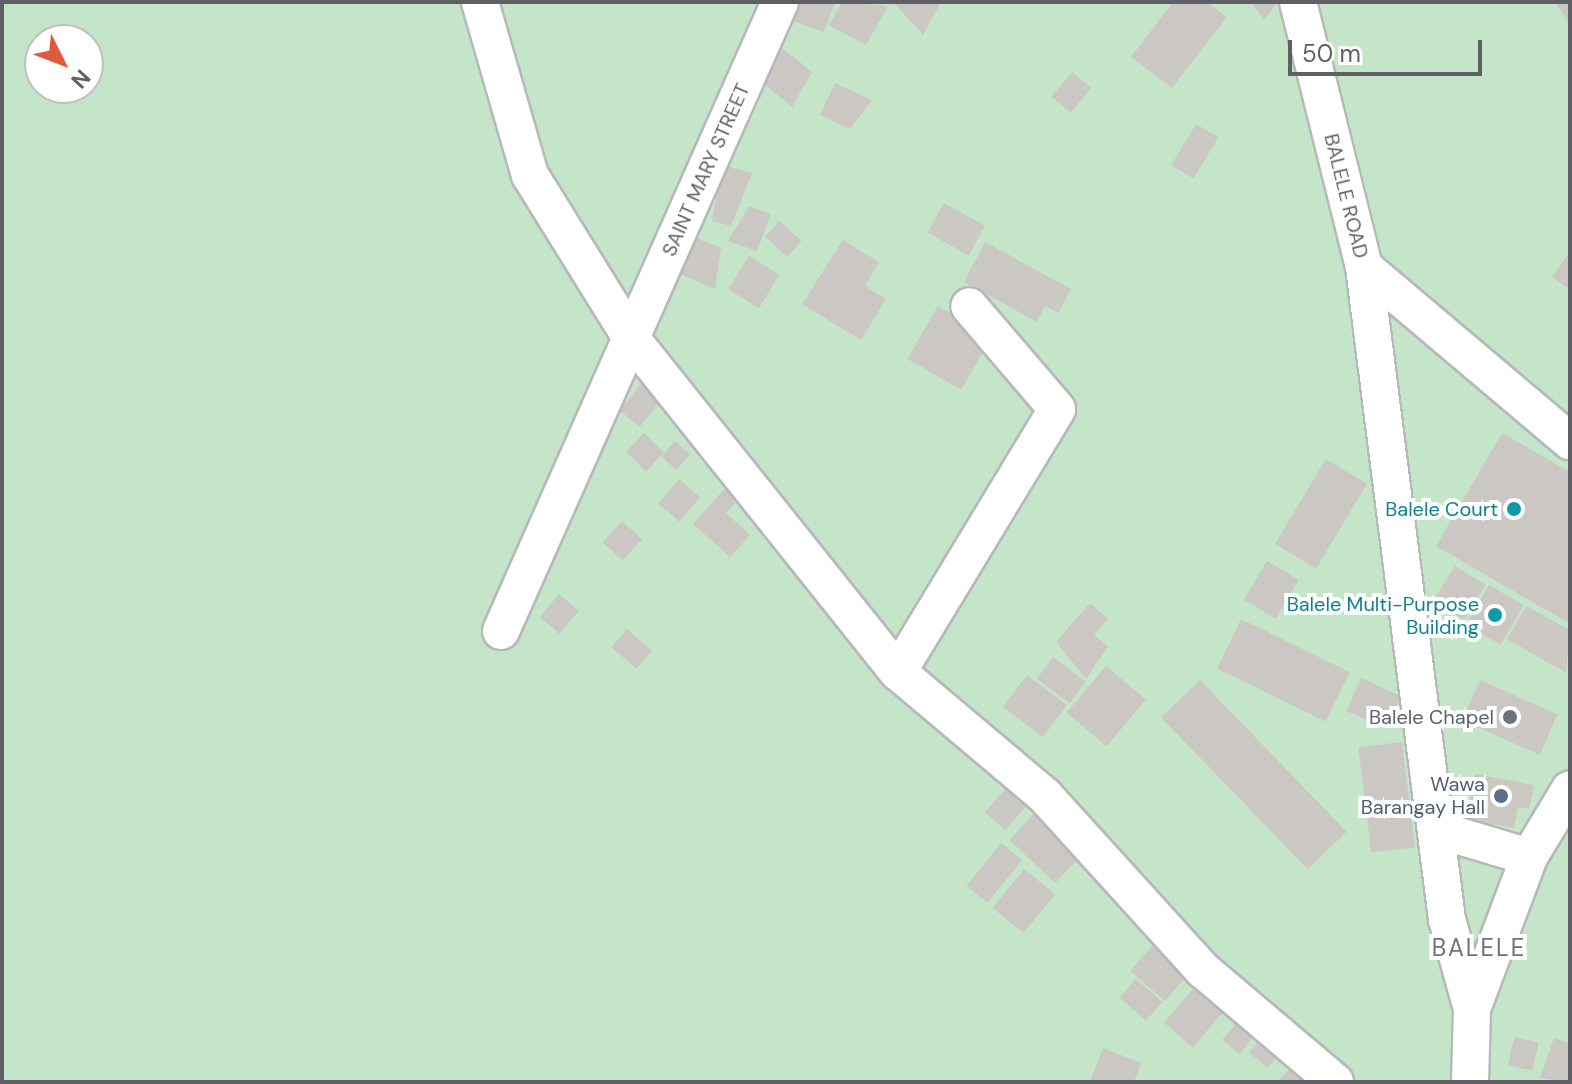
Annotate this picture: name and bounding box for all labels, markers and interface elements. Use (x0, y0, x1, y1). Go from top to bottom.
north arrow (24, 24, 104, 104)
scale bar (1292, 24, 1486, 74)
text: 50 m (1302, 38, 1361, 69)
text: N (65, 63, 97, 95)
street label: SAINT MARY STREET (657, 80, 755, 260)
street label: BALELE ROAD (1319, 131, 1373, 261)
place label: Balele Court (1385, 497, 1498, 521)
marker: Balele Court (1505, 500, 1523, 518)
place label: Balele Multi-Purpose Building (1287, 592, 1479, 639)
marker: Balele Multi-Purpose Building (1486, 606, 1504, 624)
place label: Balele Chapel (1369, 705, 1494, 729)
marker: Balele Chapel (1501, 708, 1519, 726)
place label: Wawa Barangay Hall (1361, 772, 1485, 819)
marker: Wawa Barangay Hall (1492, 787, 1510, 805)
district label: BALELE (1432, 934, 1526, 962)

